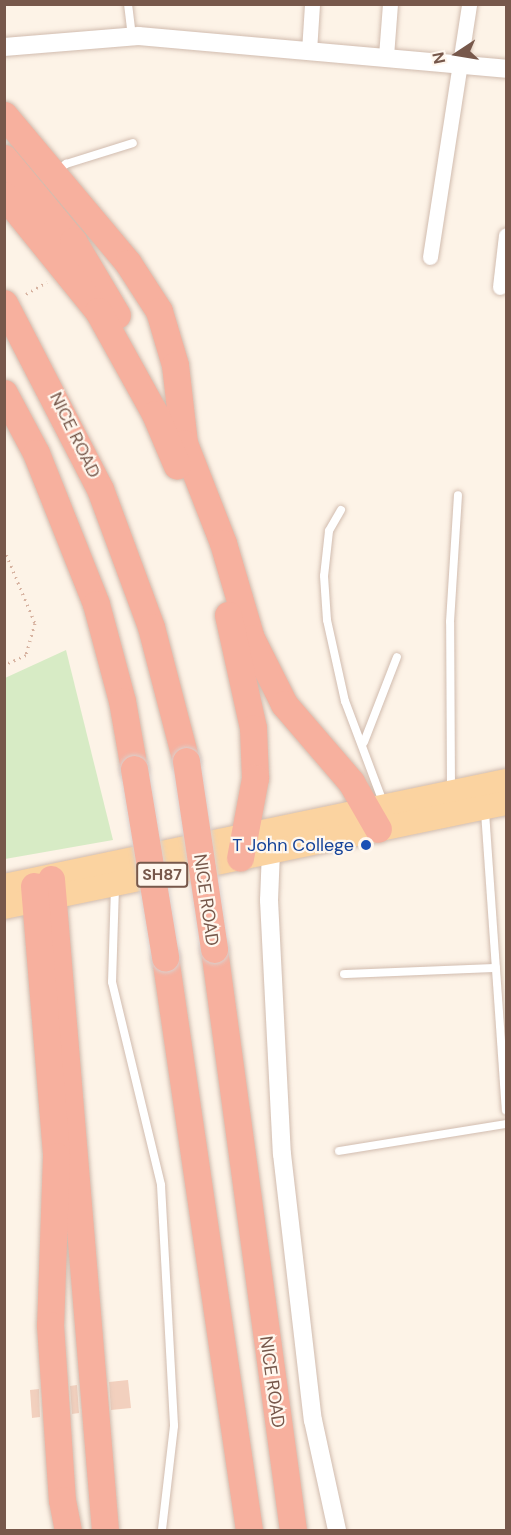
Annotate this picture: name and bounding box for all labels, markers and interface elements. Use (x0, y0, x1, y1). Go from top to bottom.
north arrow (427, 24, 487, 84)
text: N (427, 50, 450, 66)
street label: NICE ROAD (45, 389, 105, 481)
place label: T John College (232, 834, 354, 856)
marker: T John College (359, 838, 373, 852)
street label: NICE ROAD (189, 853, 223, 947)
road number: SH87 (135, 862, 189, 888)
street label: NICE ROAD (255, 1335, 289, 1429)

